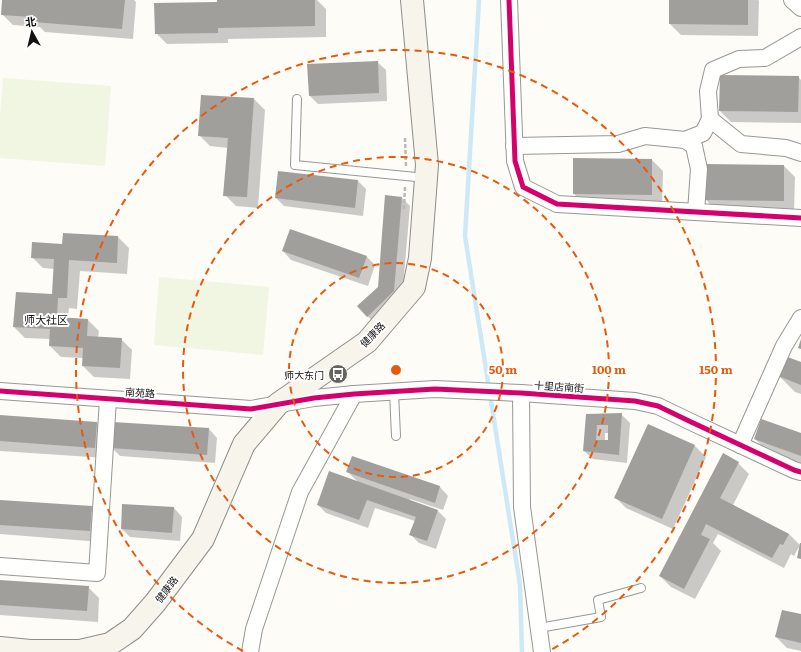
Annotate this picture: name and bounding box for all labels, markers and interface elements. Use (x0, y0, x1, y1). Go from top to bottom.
north arrow (12, 12, 52, 52)
text: 北 (24, 12, 37, 30)
district label: 师大社区 (24, 311, 68, 327)
street label: 健康路 (356, 318, 388, 350)
text: 50 m (489, 360, 517, 378)
text: 100 m (592, 360, 626, 378)
text: 150 m (699, 360, 733, 378)
bus stop icon: 师大东门 (327, 363, 349, 385)
centre of rings (389, 363, 403, 377)
place label: 师大东门 (284, 367, 324, 382)
street label: 十里店南街 (534, 377, 584, 395)
street label: 南苑路 (125, 383, 155, 401)
street label: 健康路 (151, 573, 181, 605)

